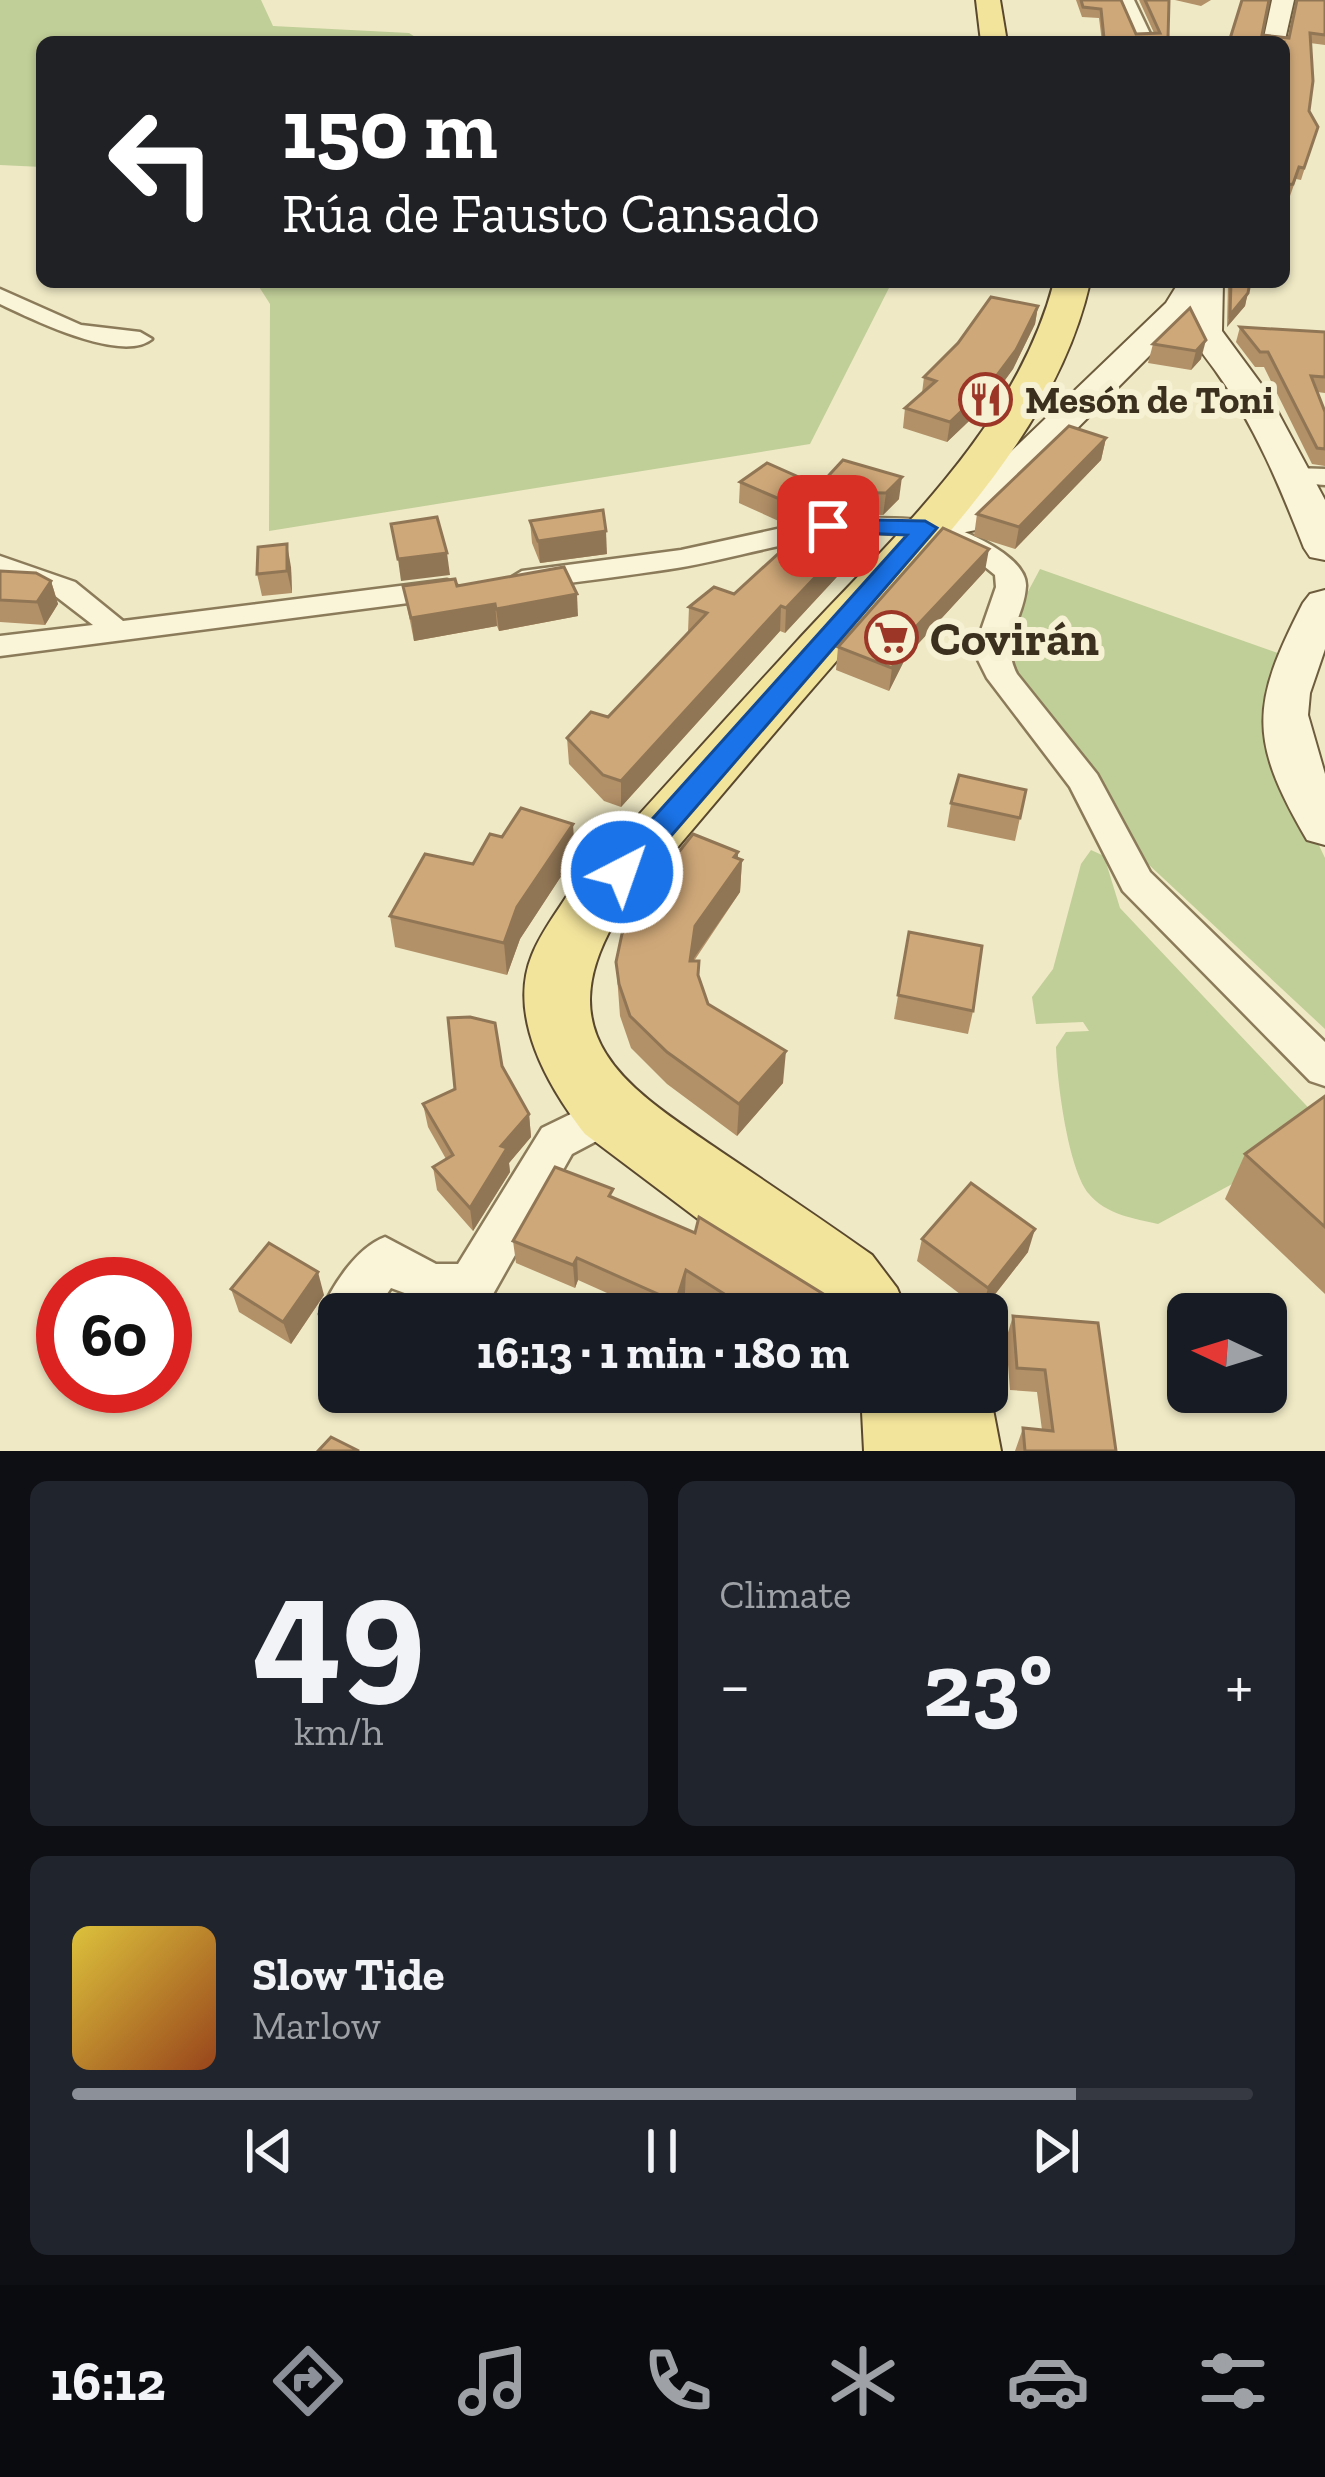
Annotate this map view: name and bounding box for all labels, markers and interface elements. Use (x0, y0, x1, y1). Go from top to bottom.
text: 150 m (282, 79, 497, 180)
icon: left (84, 84, 240, 240)
text: Rúa de Fausto Cansado (282, 181, 820, 246)
restaurant icon: Mesón de Toni (958, 371, 1014, 427)
place label: Mesón de Toni (1025, 376, 1274, 423)
pin (777, 475, 879, 577)
icon: arrive (795, 493, 861, 559)
supermarket icon: Covirán (863, 610, 919, 666)
place label: Covirán (930, 610, 1099, 667)
position arrow (559, 809, 685, 935)
speed limit sign: 60 (36, 1257, 192, 1413)
north arrow (1167, 1293, 1287, 1413)
map controls (1167, 1293, 1287, 1413)
text: 16:13 · 1 min · 180 m (477, 1326, 849, 1380)
text: 49 (253, 1536, 425, 1723)
text: Climate (720, 1571, 851, 1618)
text: 23° (923, 1631, 1052, 1739)
text: − (720, 1646, 750, 1725)
text: + (1225, 1646, 1253, 1725)
text: km/h (294, 1708, 383, 1755)
text: Slow Tide (252, 1948, 445, 2002)
text: Marlow (252, 2002, 381, 2049)
icon: previous (236, 2118, 302, 2184)
icon: pause (629, 2118, 695, 2184)
icon: next (1023, 2118, 1089, 2184)
icon: directions (266, 2339, 350, 2423)
icon: music (451, 2339, 535, 2423)
icon: phone (636, 2339, 720, 2423)
icon: climate (821, 2339, 905, 2423)
icon: car (1006, 2339, 1090, 2423)
icon: filters (1191, 2339, 1275, 2423)
text: 16:12 (50, 2349, 165, 2414)

